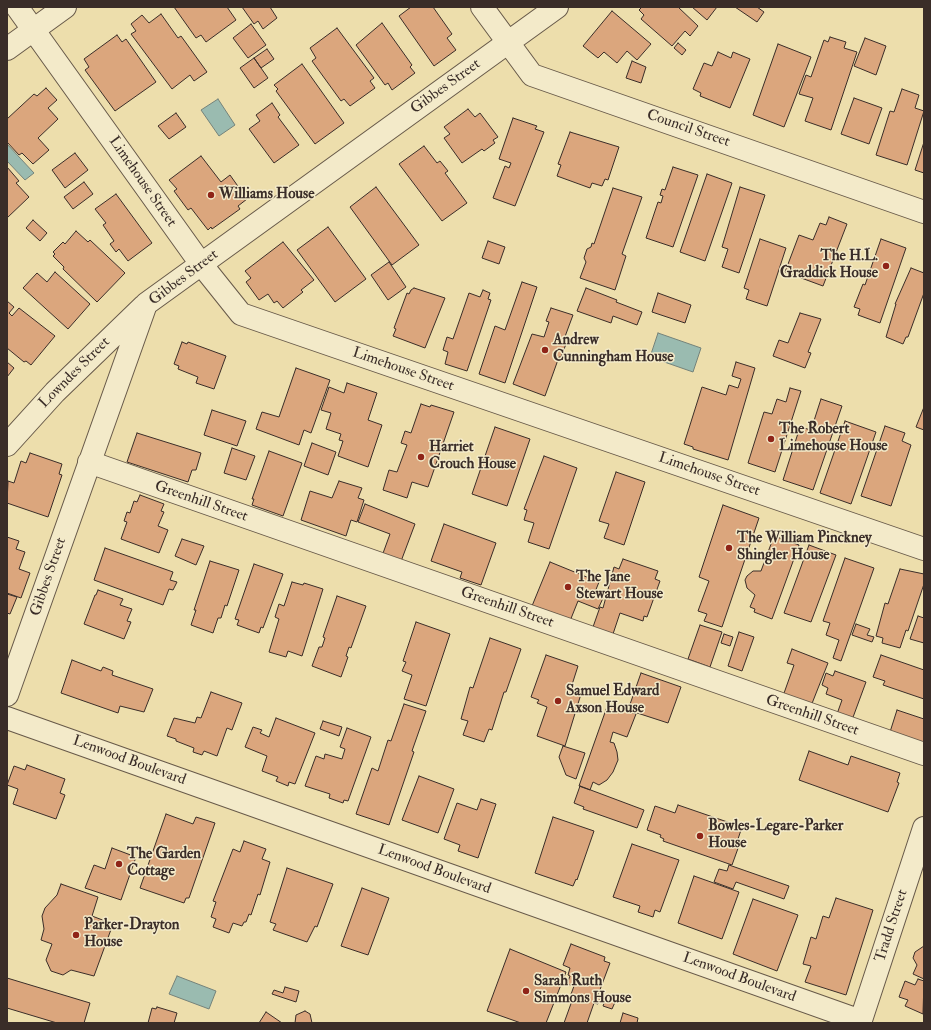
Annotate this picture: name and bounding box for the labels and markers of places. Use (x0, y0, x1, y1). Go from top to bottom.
place label: Williams House (219, 186, 315, 204)
marker: Williams House (206, 190, 216, 200)
place label: The H.L. Graddick House (780, 248, 878, 283)
marker: The H.L. Graddick House (881, 261, 891, 271)
place label: Andrew Cunningham House (553, 332, 674, 367)
marker: Andrew Cunningham House (540, 345, 550, 355)
place label: The Robert Limehouse House (779, 421, 888, 456)
marker: The Robert Limehouse House (766, 434, 776, 444)
place label: Harriet Crouch House (429, 439, 516, 474)
marker: Harriet Crouch House (416, 452, 426, 462)
place label: The William Pinckney Shingler House (737, 530, 872, 565)
marker: The William Pinckney Shingler House (724, 543, 734, 553)
place label: The Jane Stewart House (576, 569, 663, 604)
marker: The Jane Stewart House (563, 582, 573, 592)
place label: Samuel Edward Axson House (566, 683, 659, 718)
marker: Samuel Edward Axson House (553, 696, 563, 706)
place label: Bowles-Legare-Parker House (708, 818, 843, 853)
marker: Bowles-Legare-Parker House (695, 831, 705, 841)
place label: The Garden Cottage (127, 846, 201, 881)
marker: The Garden Cottage (114, 859, 124, 869)
place label: Parker-Drayton House (84, 917, 179, 952)
marker: Parker-Drayton House (71, 930, 81, 940)
place label: Sarah Ruth Simmons House (534, 973, 631, 1008)
marker: Sarah Ruth Simmons House (521, 986, 531, 996)

